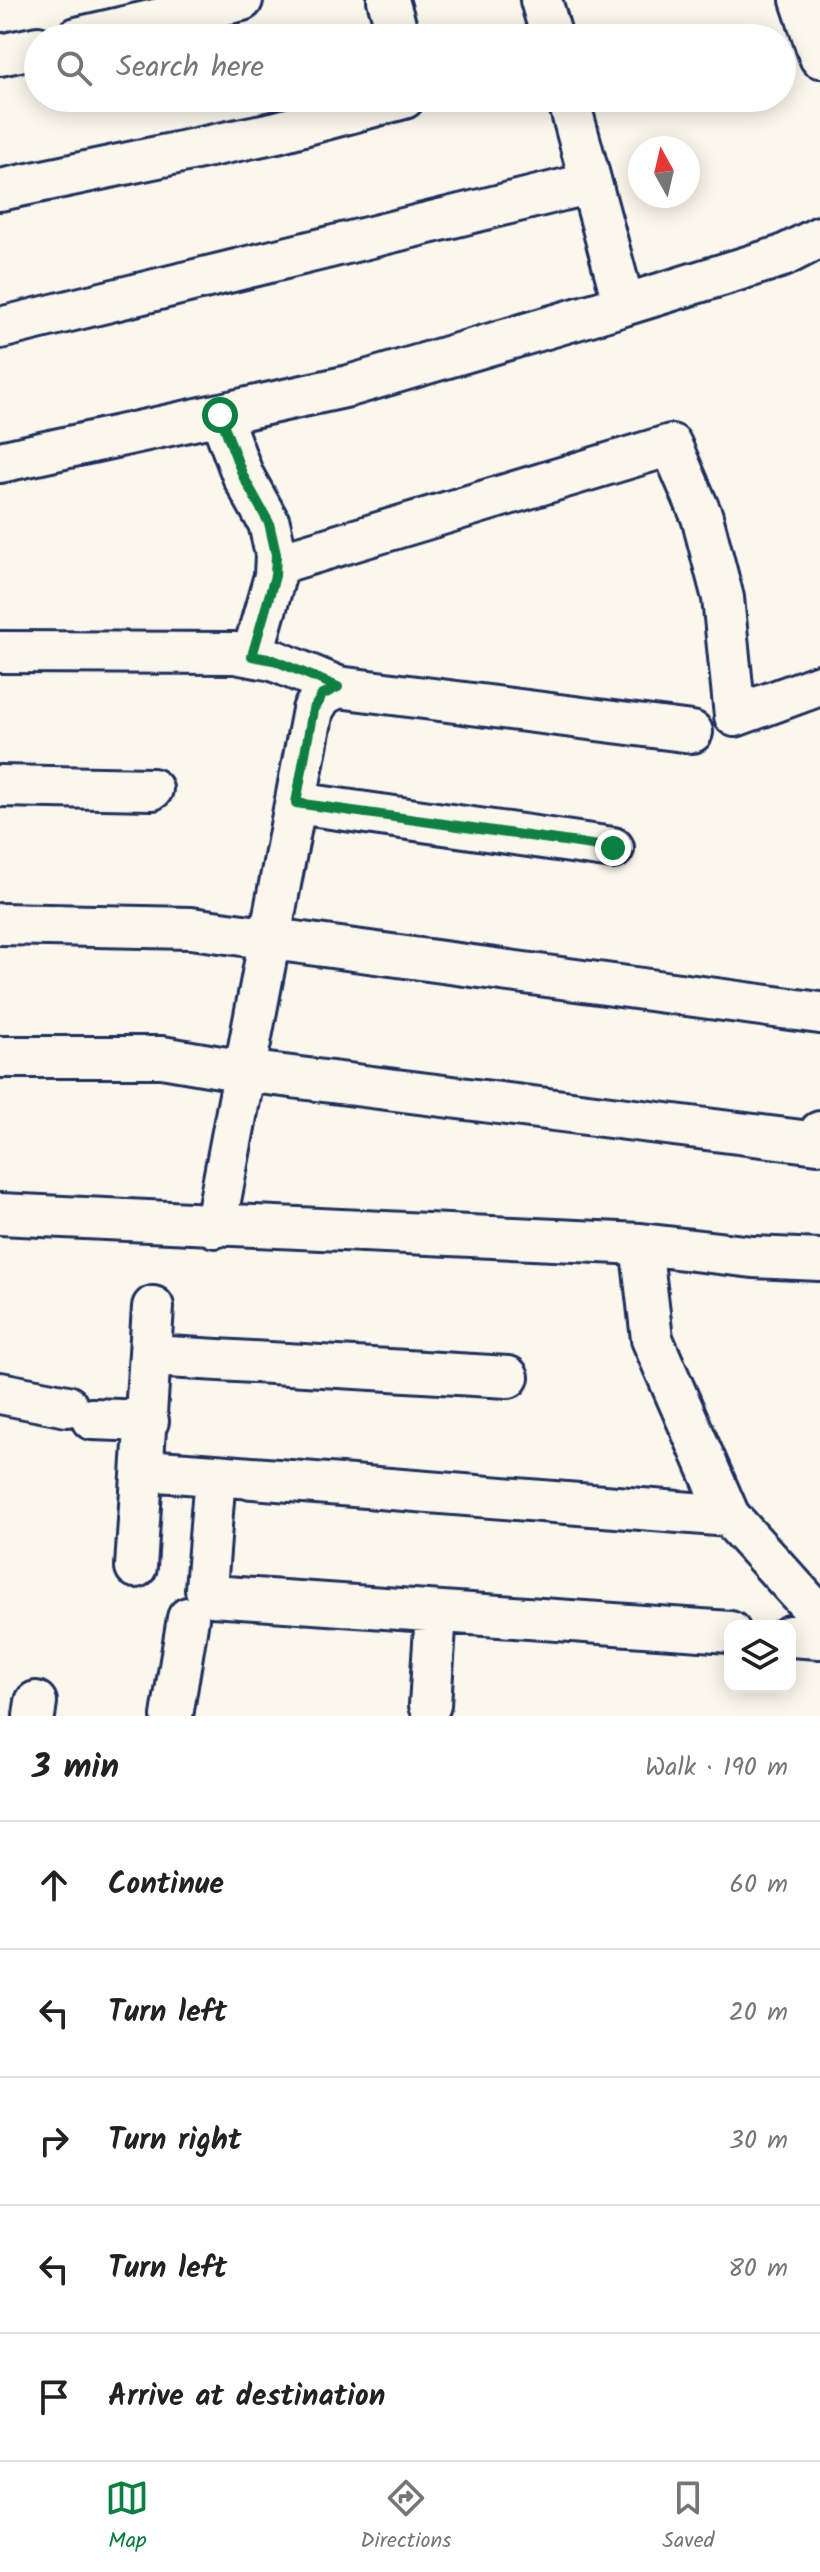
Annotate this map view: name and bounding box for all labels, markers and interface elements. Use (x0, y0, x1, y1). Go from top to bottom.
search box (24, 24, 796, 112)
text: Search here (116, 44, 264, 92)
icon: search (52, 46, 96, 90)
north arrow (628, 136, 700, 208)
route start (202, 397, 238, 433)
route end (595, 830, 631, 866)
map controls (724, 1620, 796, 1692)
button: layers (724, 1620, 796, 1692)
text: 3 min (32, 1741, 119, 1795)
text: Walk · 190 m (645, 1747, 788, 1789)
text: Continue (108, 1861, 224, 1909)
icon: ahead (32, 1863, 76, 1907)
text: 60 m (729, 1864, 788, 1906)
text: Turn left (108, 1989, 227, 2037)
icon: left (32, 1991, 76, 2035)
text: 20 m (729, 1992, 788, 2034)
text: Turn right (108, 2117, 241, 2165)
icon: right (32, 2119, 76, 2163)
text: 30 m (729, 2120, 788, 2162)
text: Turn left (108, 2245, 227, 2293)
icon: left (32, 2247, 76, 2291)
text: 80 m (728, 2248, 788, 2290)
text: Arrive at destination (108, 2373, 385, 2421)
icon: arrive (32, 2375, 76, 2419)
tab: Map (105, 2476, 149, 2559)
tab: Directions (360, 2476, 452, 2559)
tab: Saved (662, 2476, 715, 2559)

